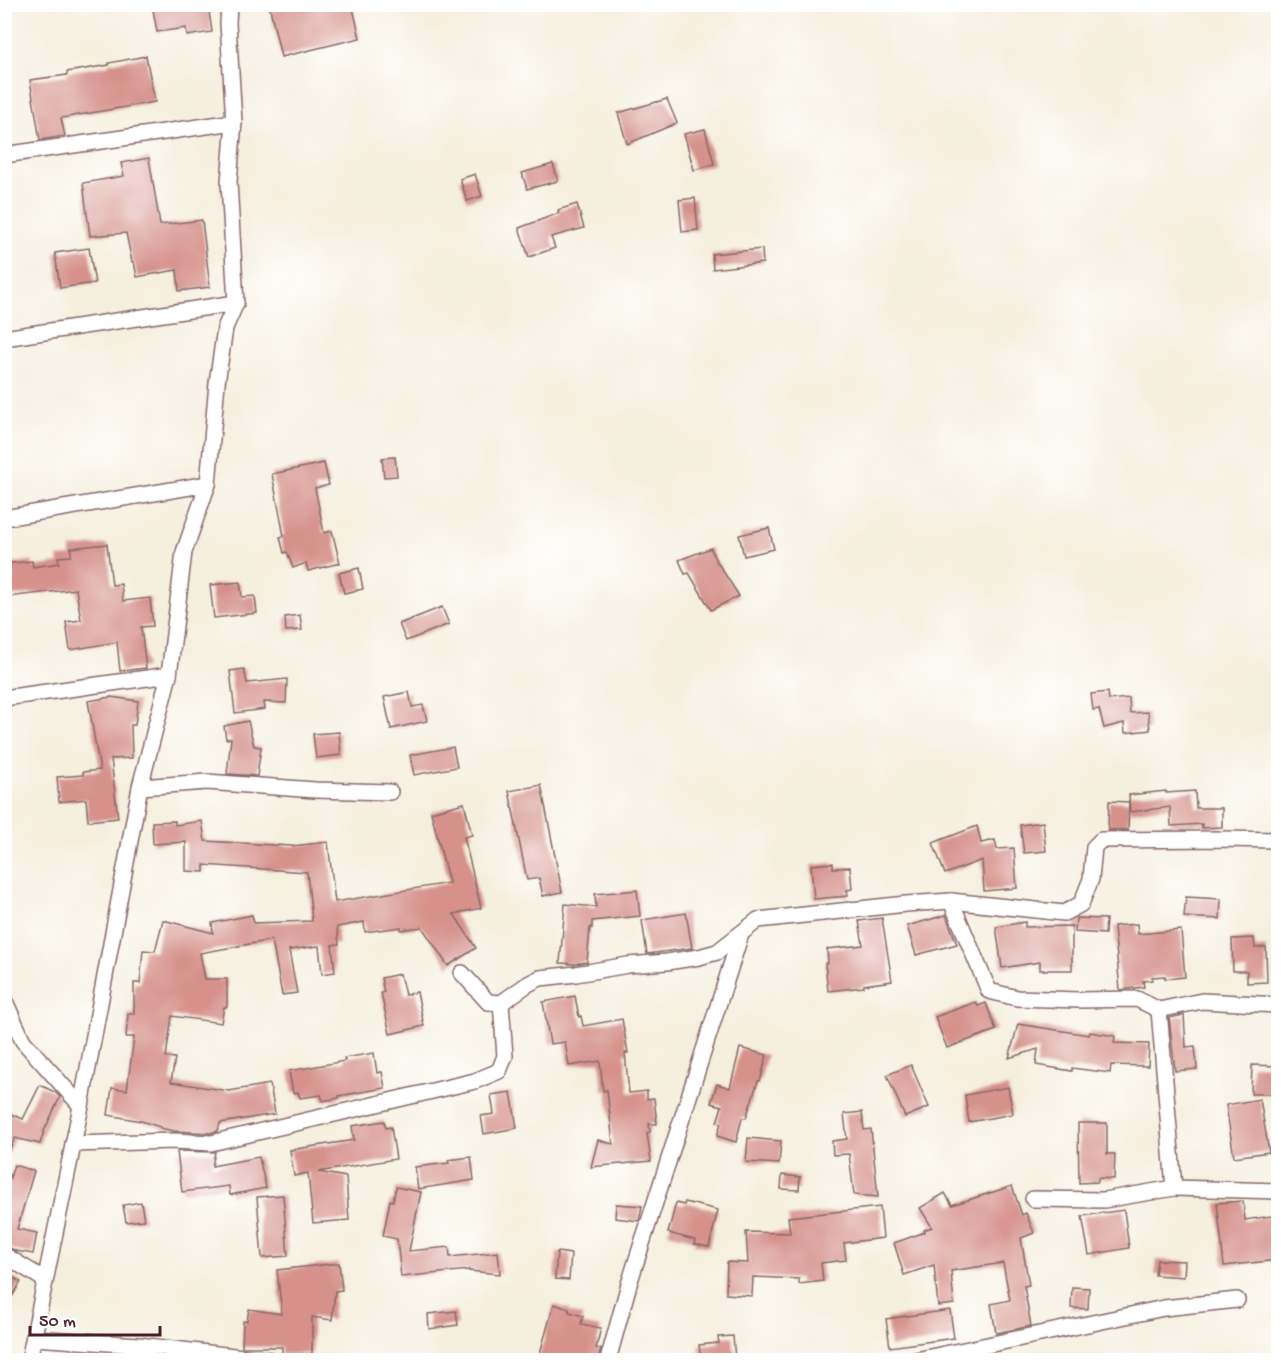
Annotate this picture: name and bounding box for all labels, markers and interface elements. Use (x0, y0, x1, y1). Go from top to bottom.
scale bar (30, 1299, 160, 1337)
text: 50 m (39, 1312, 76, 1333)

